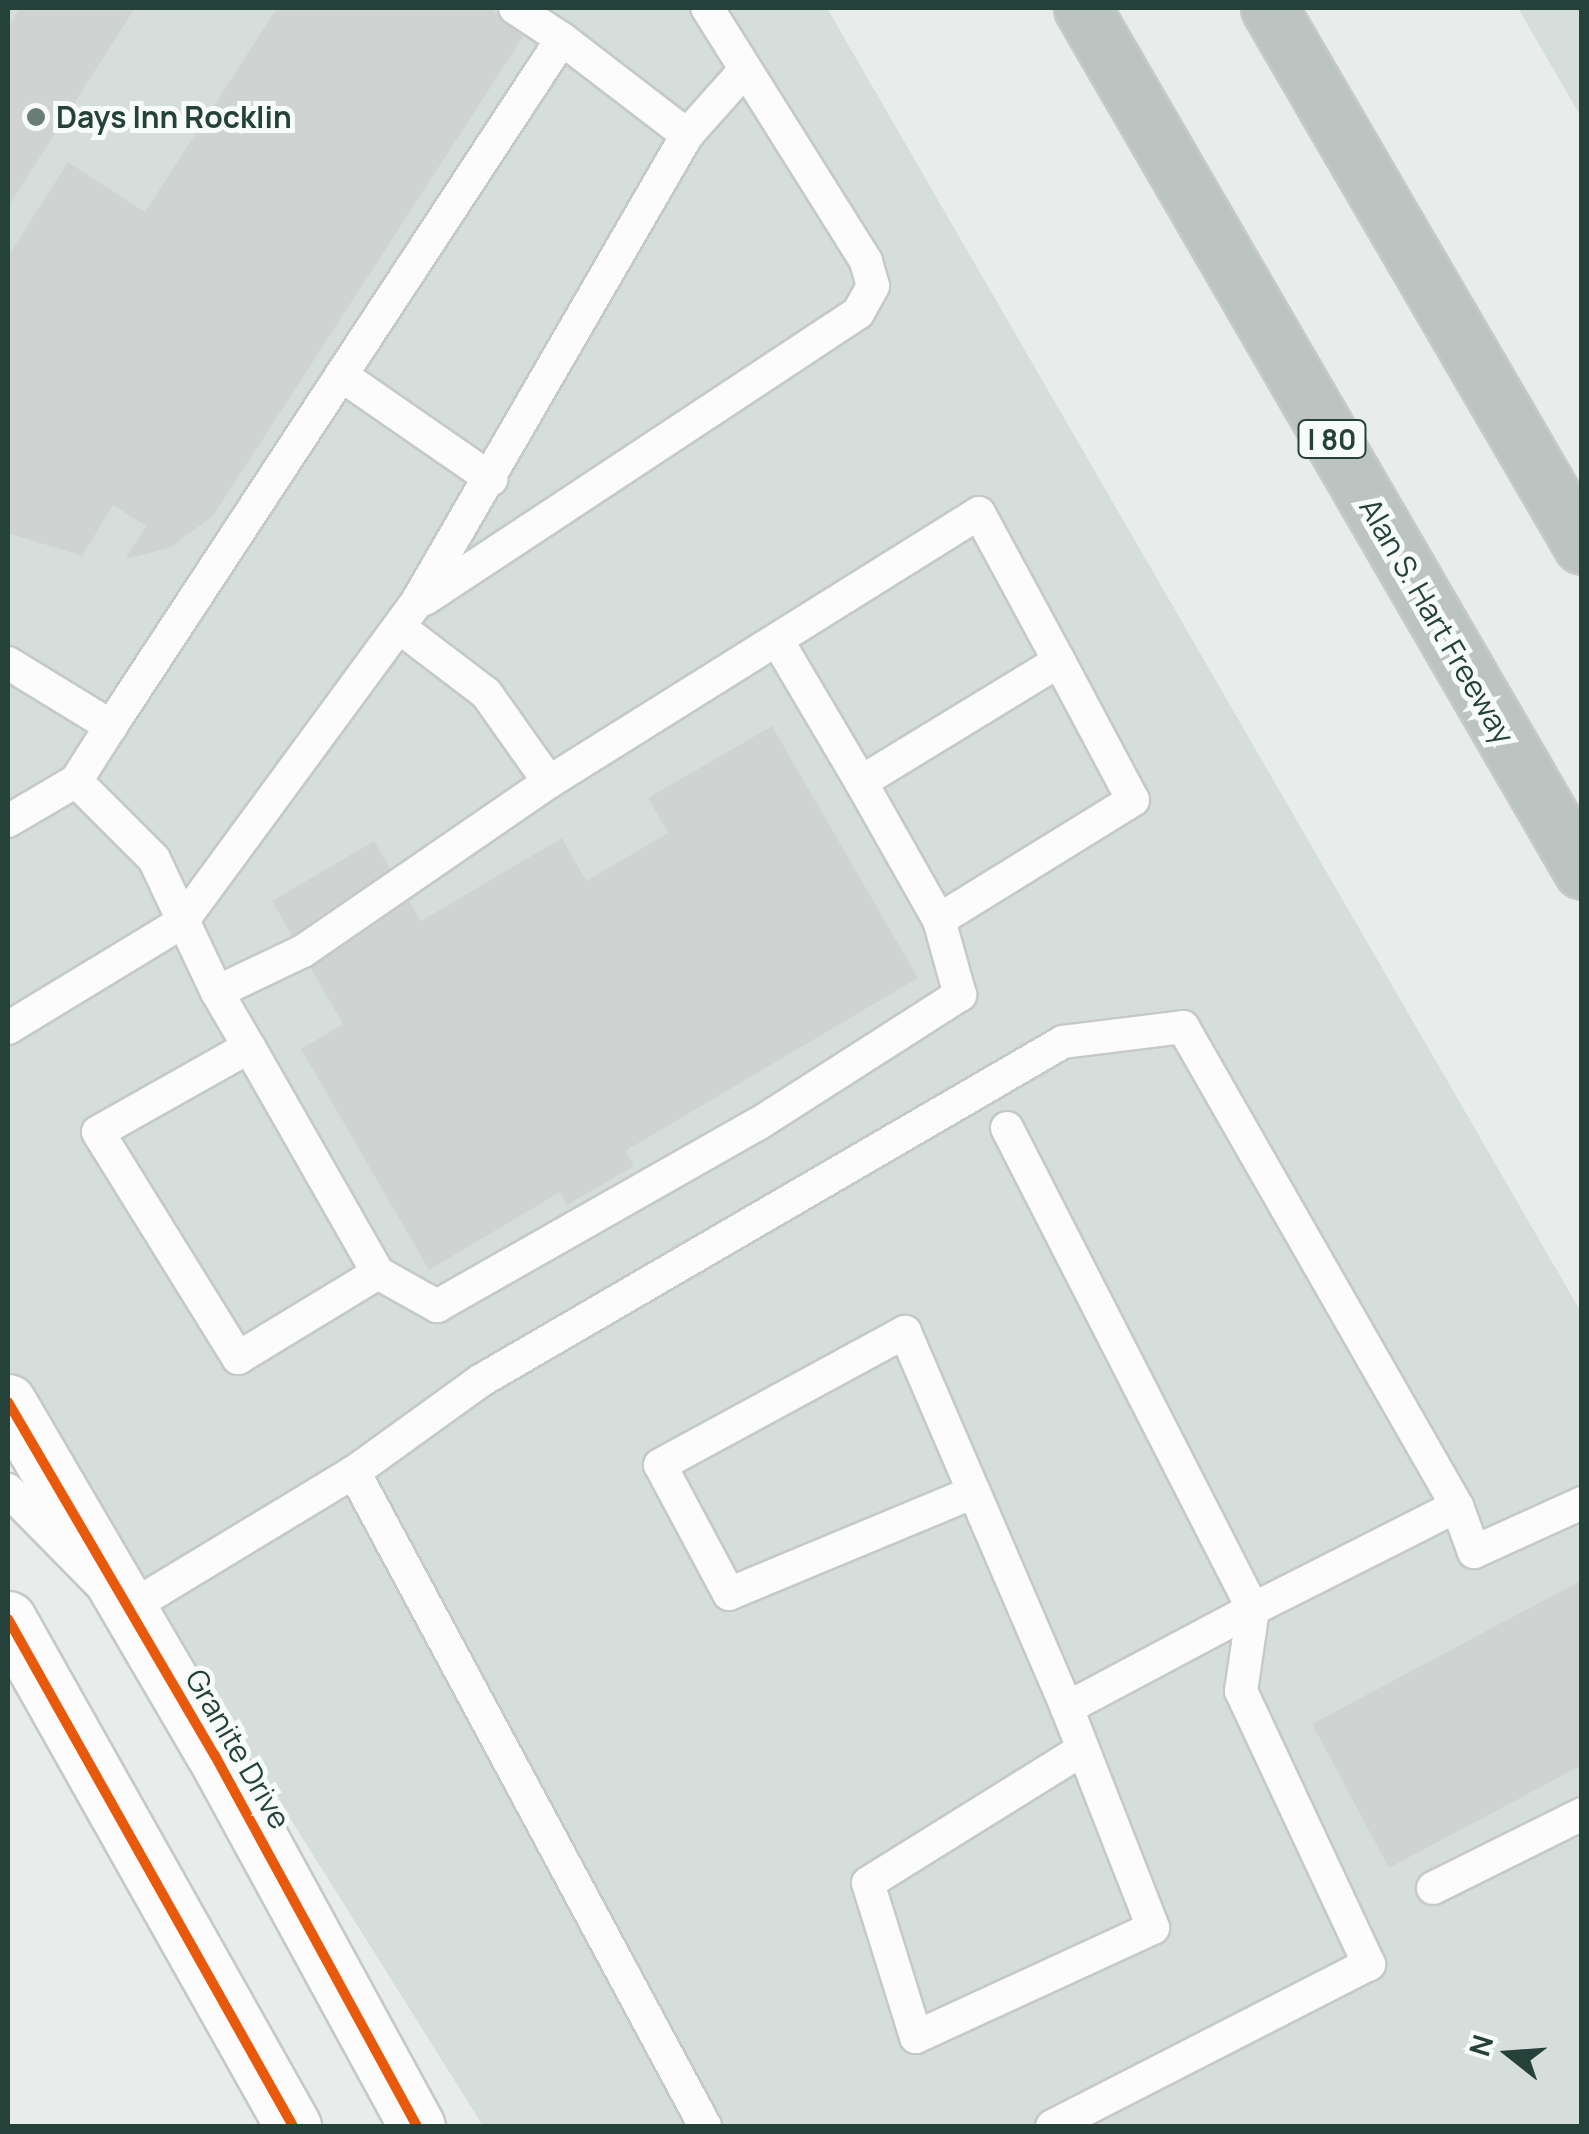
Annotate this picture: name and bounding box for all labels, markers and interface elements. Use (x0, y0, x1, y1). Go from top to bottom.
place label: Days Inn Rocklin (56, 99, 292, 135)
marker: Days Inn Rocklin (25, 106, 47, 128)
road number: I 80 (1297, 416, 1367, 462)
street label: Alan S. Hart Freeway (1352, 492, 1522, 750)
street label: Granite Drive (178, 1663, 298, 1835)
north arrow (1459, 2004, 1559, 2104)
text: N (1459, 2030, 1501, 2060)

